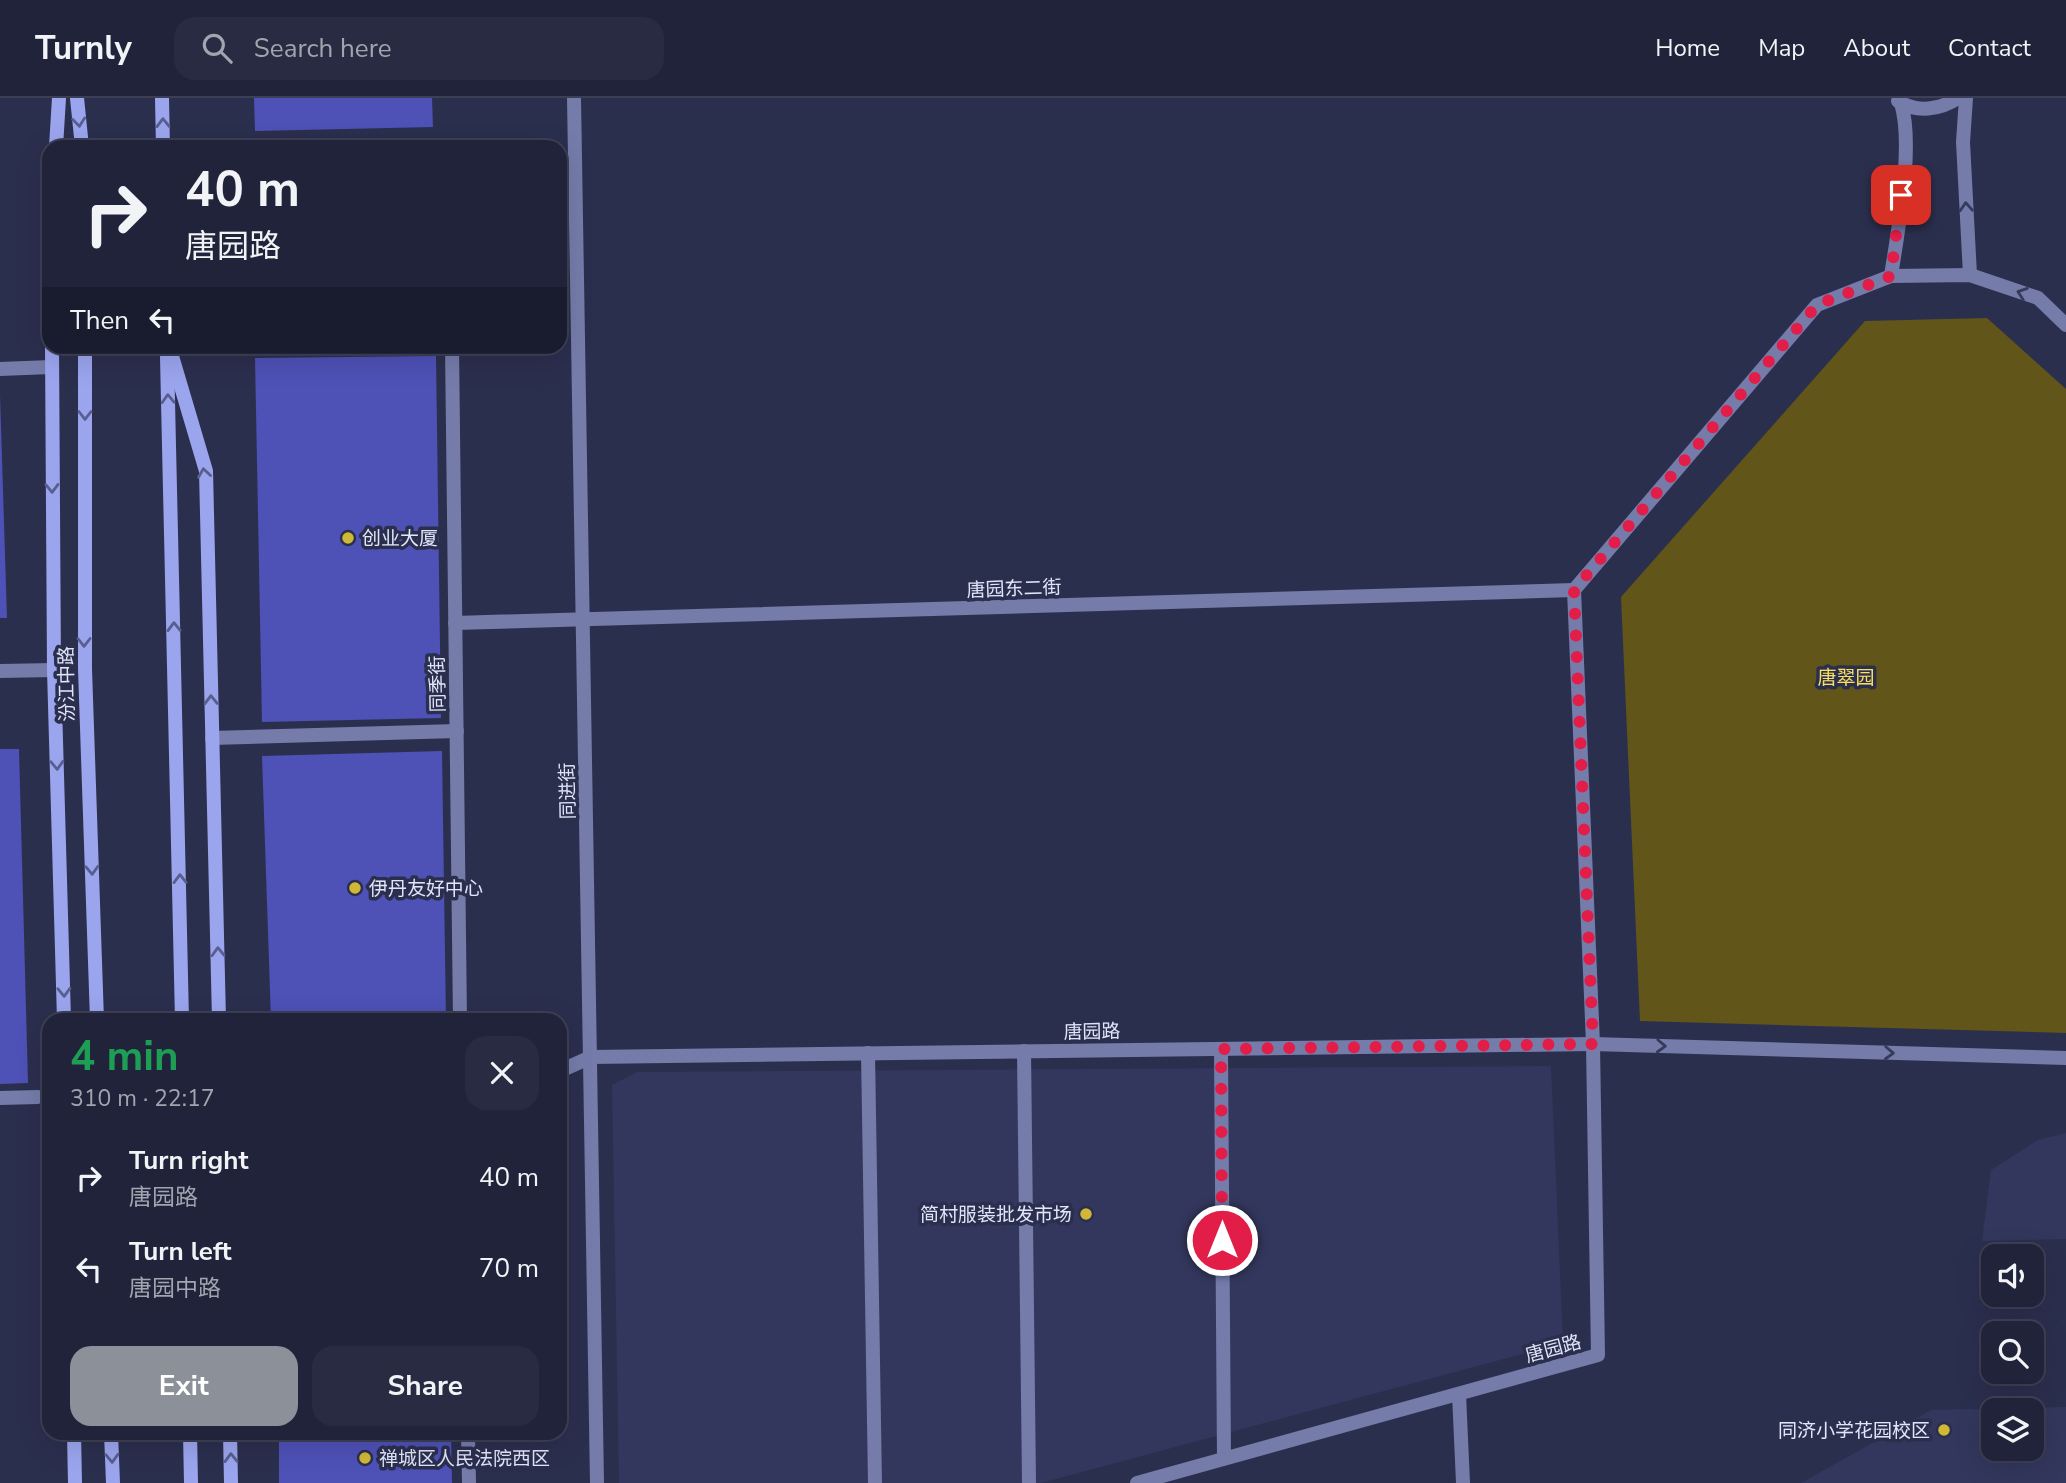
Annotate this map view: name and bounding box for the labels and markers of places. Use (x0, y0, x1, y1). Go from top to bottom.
pin (1871, 165, 1931, 225)
place label: 创业大厦 (362, 526, 438, 552)
marker: 创业大厦 (340, 530, 356, 546)
place label: 伊丹友好中心 (369, 876, 483, 902)
marker: 伊丹友好中心 (347, 880, 363, 896)
place label: 简村服装批发市场 (920, 1202, 1072, 1228)
marker: 简村服装批发市场 (1078, 1206, 1094, 1222)
place label: 同济小学花园校区 (1778, 1418, 1930, 1444)
marker: 同济小学花园校区 (1936, 1422, 1952, 1438)
place label: 禅城区人民法院西区 (379, 1446, 550, 1472)
marker: 禅城区人民法院西区 (357, 1450, 373, 1466)

